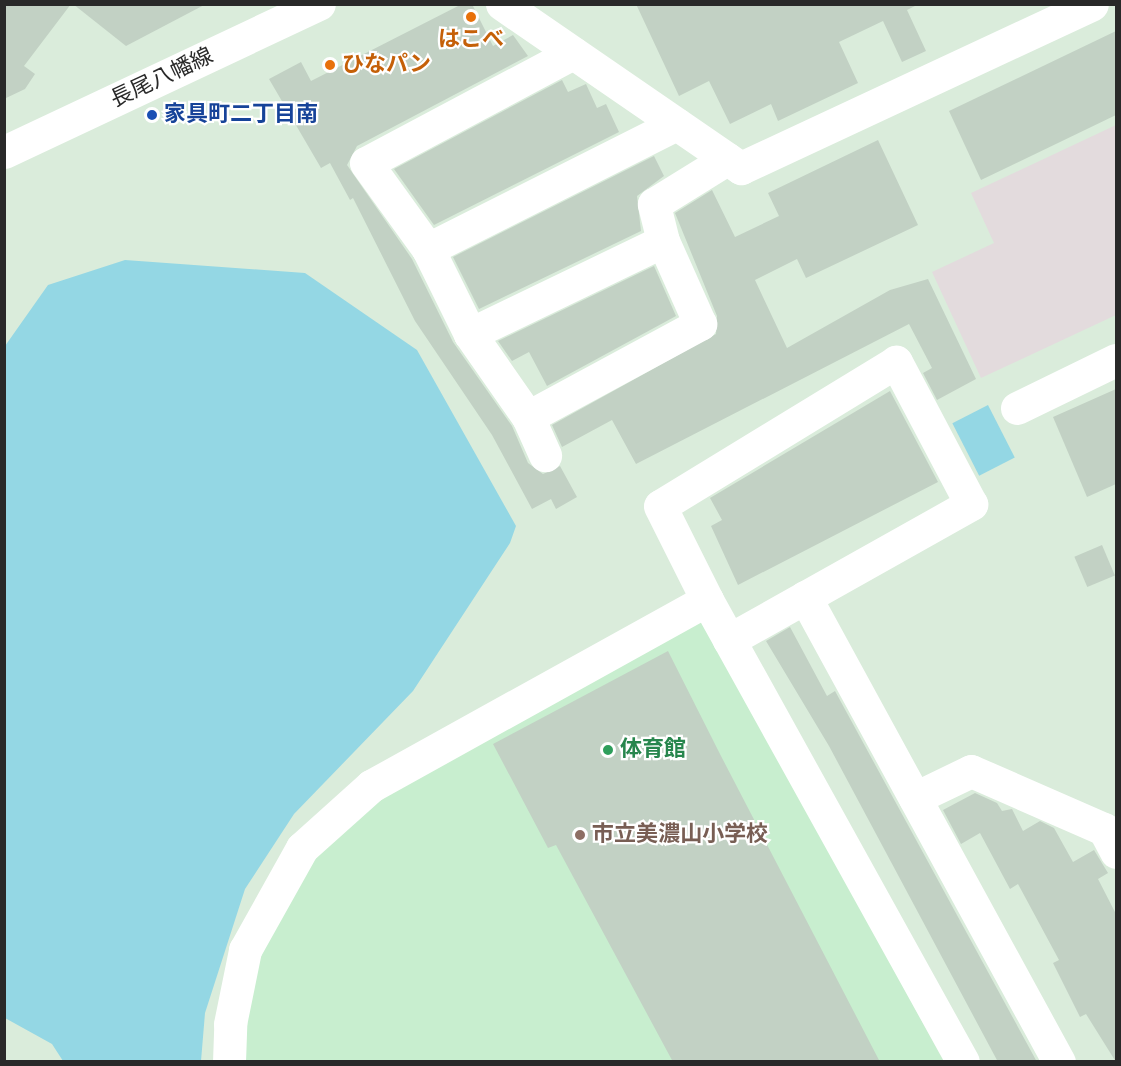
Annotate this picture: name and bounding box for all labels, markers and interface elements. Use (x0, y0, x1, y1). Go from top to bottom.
marker: はこべ (464, 10, 478, 24)
place label: はこべ (438, 27, 504, 53)
street label: 長尾八幡線 (107, 43, 217, 113)
place label: ひなパン (342, 52, 430, 78)
marker: ひなパン (323, 58, 337, 72)
place label: 家具町二丁目南 (164, 102, 318, 128)
marker: 家具町二丁目南 (145, 108, 159, 122)
place label: 体育館 (620, 737, 686, 763)
marker: 体育館 (601, 743, 615, 757)
place label: 市立美濃山小学校 (592, 822, 768, 848)
marker: 市立美濃山小学校 (573, 828, 587, 842)

